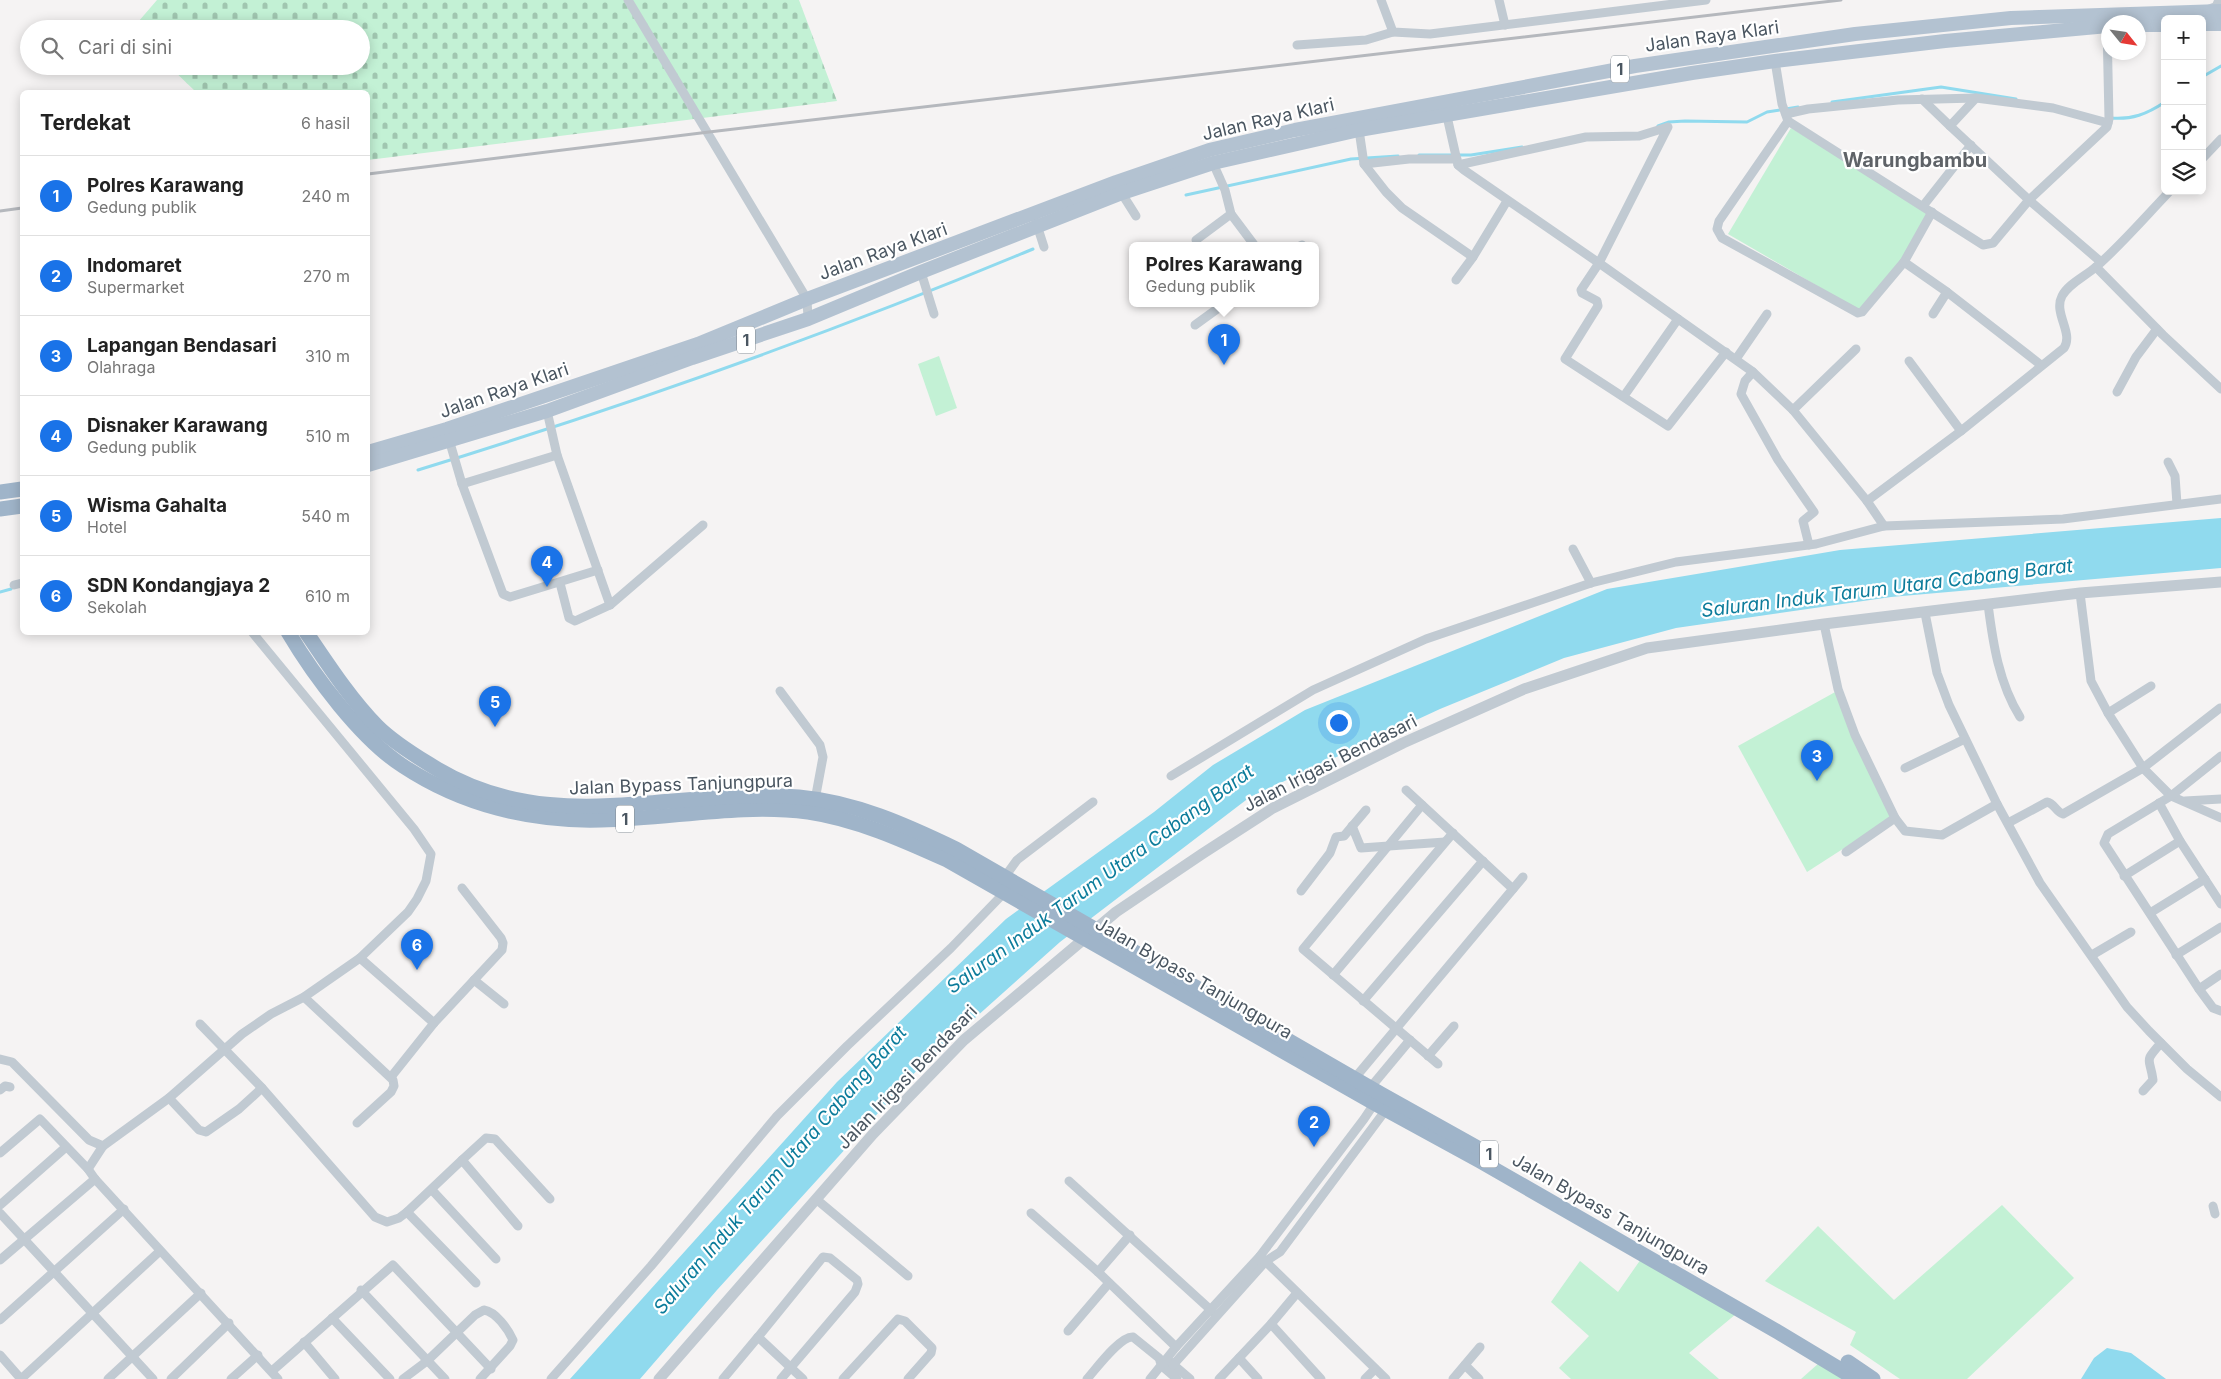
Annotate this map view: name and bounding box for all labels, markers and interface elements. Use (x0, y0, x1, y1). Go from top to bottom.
north arrow (2101, 15, 2146, 60)
map controls (2161, 15, 2206, 195)
button: + (2161, 15, 2206, 60)
street label: Jalan Raya Klari (1644, 16, 1780, 56)
search box (20, 20, 370, 75)
icon: search (38, 34, 66, 62)
text: Cari di sini (78, 36, 172, 59)
road number: 1 (1611, 56, 1629, 82)
button: − (2161, 60, 2206, 105)
street label: Jalan Raya Klari (1200, 94, 1336, 144)
button: locate (2161, 105, 2206, 150)
text: Terdekat (40, 110, 131, 135)
text: 6 hasil (301, 113, 350, 133)
district label: Warungbambu (1843, 148, 1987, 172)
button: layers (2161, 150, 2206, 195)
text: Polres Karawang (87, 174, 244, 197)
text: 1 (53, 186, 59, 206)
text: 240 m (302, 186, 350, 206)
text: Gedung publik (87, 197, 197, 217)
street label: Jalan Raya Klari (816, 218, 950, 284)
popup (1129, 242, 1319, 307)
text: Polres Karawang (1146, 253, 1302, 276)
text: Indomaret (87, 254, 182, 277)
text: 2 (51, 266, 61, 286)
text: 270 m (303, 266, 350, 286)
text: Gedung publik (1146, 276, 1255, 296)
text: Supermarket (87, 277, 184, 297)
pin: 1 (1208, 324, 1240, 365)
road number: 1 (737, 326, 755, 354)
text: Lapangan Bendasari (87, 334, 277, 357)
text: 3 (51, 346, 61, 366)
text: 310 m (305, 346, 350, 366)
text: Olahraga (87, 357, 155, 377)
street label: Jalan Raya Klari (437, 358, 571, 422)
text: Disnaker Karawang (87, 414, 268, 437)
text: 4 (51, 426, 61, 446)
text: 510 m (305, 426, 350, 446)
text: Gedung publik (87, 437, 197, 457)
text: Wisma Gahalta (87, 494, 227, 517)
text: 5 (51, 506, 61, 526)
text: 540 m (301, 506, 350, 526)
text: Hotel (87, 517, 127, 537)
pin: 4 (531, 546, 563, 587)
water label: Saluran Induk Tarum Utara Cabang Barat (1700, 554, 2075, 622)
text: SDN Kondangjaya 2 (87, 574, 270, 597)
text: 6 (51, 586, 61, 606)
text: 610 m (305, 586, 350, 606)
text: Sekolah (87, 597, 147, 617)
pin: 5 (479, 686, 511, 727)
street label: Jalan Irigasi Bendasari (1240, 710, 1420, 816)
your location (1326, 710, 1352, 736)
pin: 3 (1801, 740, 1833, 781)
water label: Saluran Induk Tarum Utara Cabang Barat (942, 759, 1259, 998)
street label: Jalan Bypass Tanjungpura (569, 770, 793, 798)
road number: 1 (616, 806, 634, 832)
street label: Jalan Bypass Tanjungpura (1092, 913, 1296, 1043)
pin: 6 (401, 929, 433, 970)
street label: Jalan Irigasi Bendasari (833, 1001, 981, 1153)
water label: Saluran Induk Tarum Utara Cabang Barat (649, 1021, 912, 1319)
pin: 2 (1298, 1106, 1330, 1147)
road number: 1 (1480, 1140, 1498, 1168)
street label: Jalan Bypass Tanjungpura (1509, 1149, 1713, 1279)

